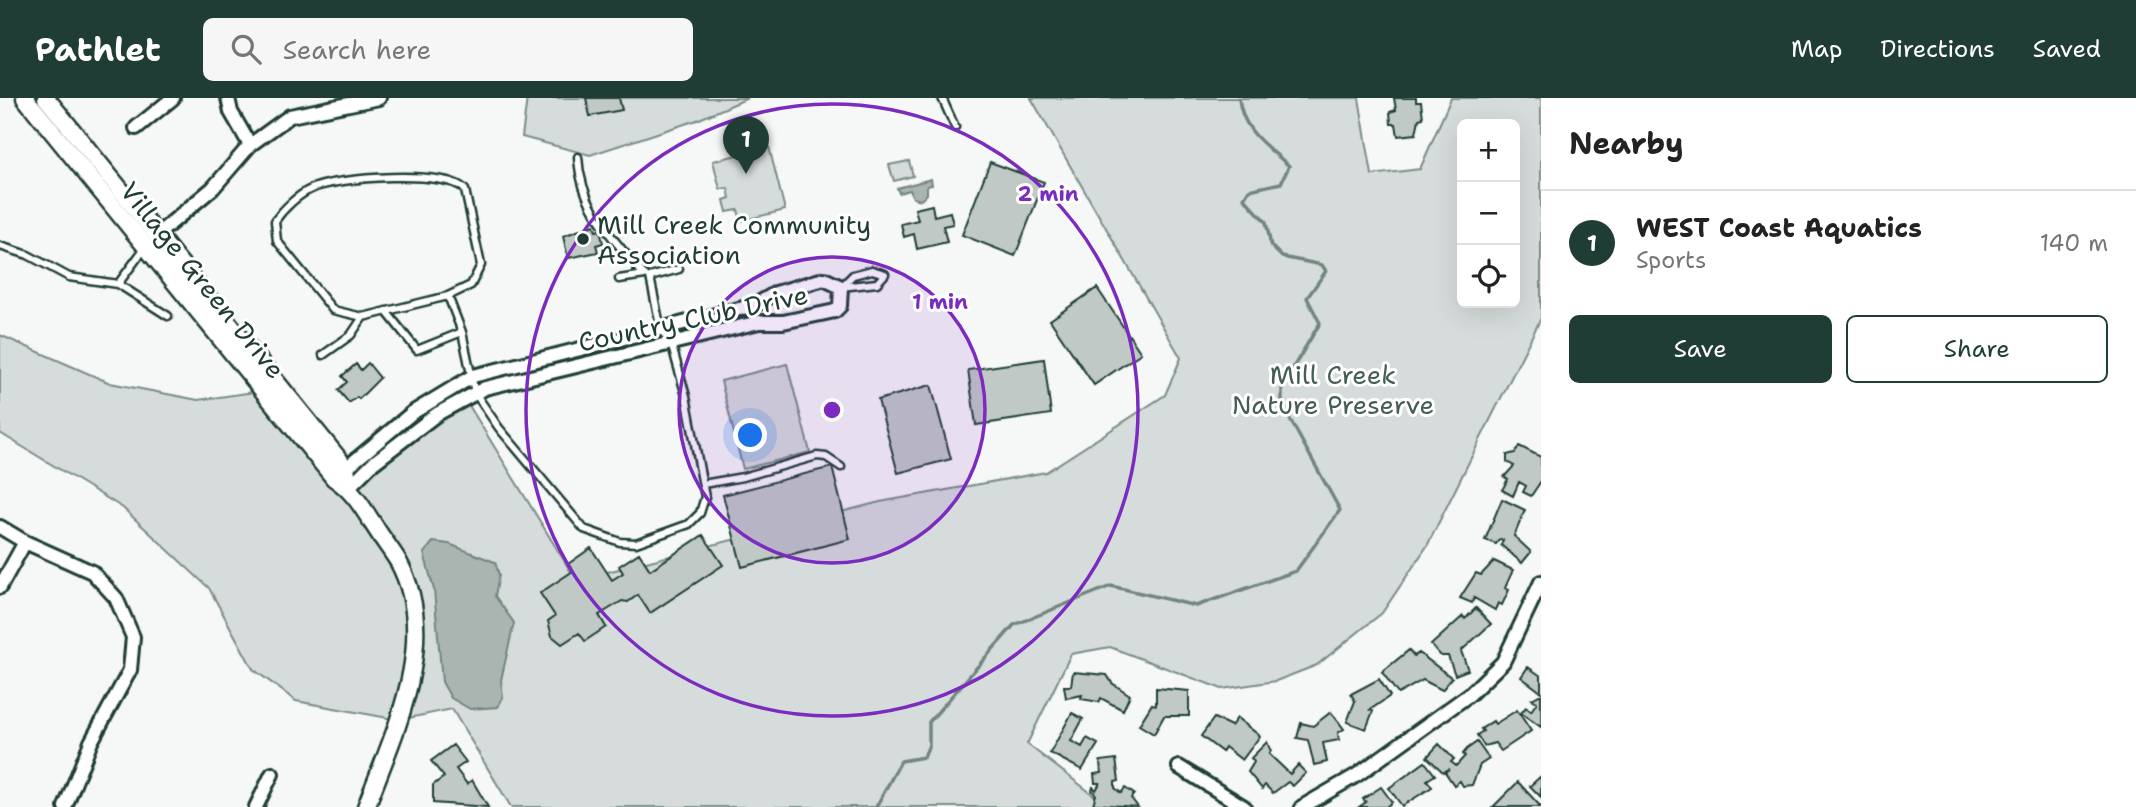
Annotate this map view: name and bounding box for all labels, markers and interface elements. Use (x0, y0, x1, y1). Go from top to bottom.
search box (203, 18, 693, 81)
text: Pathlet (35, 27, 161, 72)
icon: search (227, 30, 265, 68)
text: Search here (283, 32, 431, 67)
text: Map (1791, 33, 1842, 65)
text: Directions (1880, 33, 1995, 65)
text: Saved (2033, 33, 2101, 65)
pin: 1 (723, 116, 769, 174)
map controls (1457, 119, 1520, 308)
button: + (1457, 119, 1520, 182)
text: Nearby (1569, 123, 1684, 164)
street label: Village Green Drive (113, 174, 293, 386)
text: 2 min (1017, 180, 1079, 208)
button: − (1457, 182, 1520, 245)
place label: Mill Creek Community Association (597, 207, 871, 272)
text: WEST Coast Aquatics (1636, 210, 1922, 245)
text: 1 (1587, 228, 1597, 258)
text: 140 m (2040, 228, 2108, 258)
marker: Mill Creek Community Association (575, 231, 591, 247)
button: locate (1457, 245, 1520, 308)
text: Sports (1636, 245, 1707, 275)
street label: Country Club Drive (575, 277, 811, 359)
text: 1 min (912, 288, 968, 316)
button: Save (1569, 315, 1832, 383)
button: Share (1846, 315, 2108, 383)
park label: Mill Creek Nature Preserve (1232, 357, 1434, 422)
centre of rings (820, 398, 844, 422)
your location (733, 418, 767, 452)

